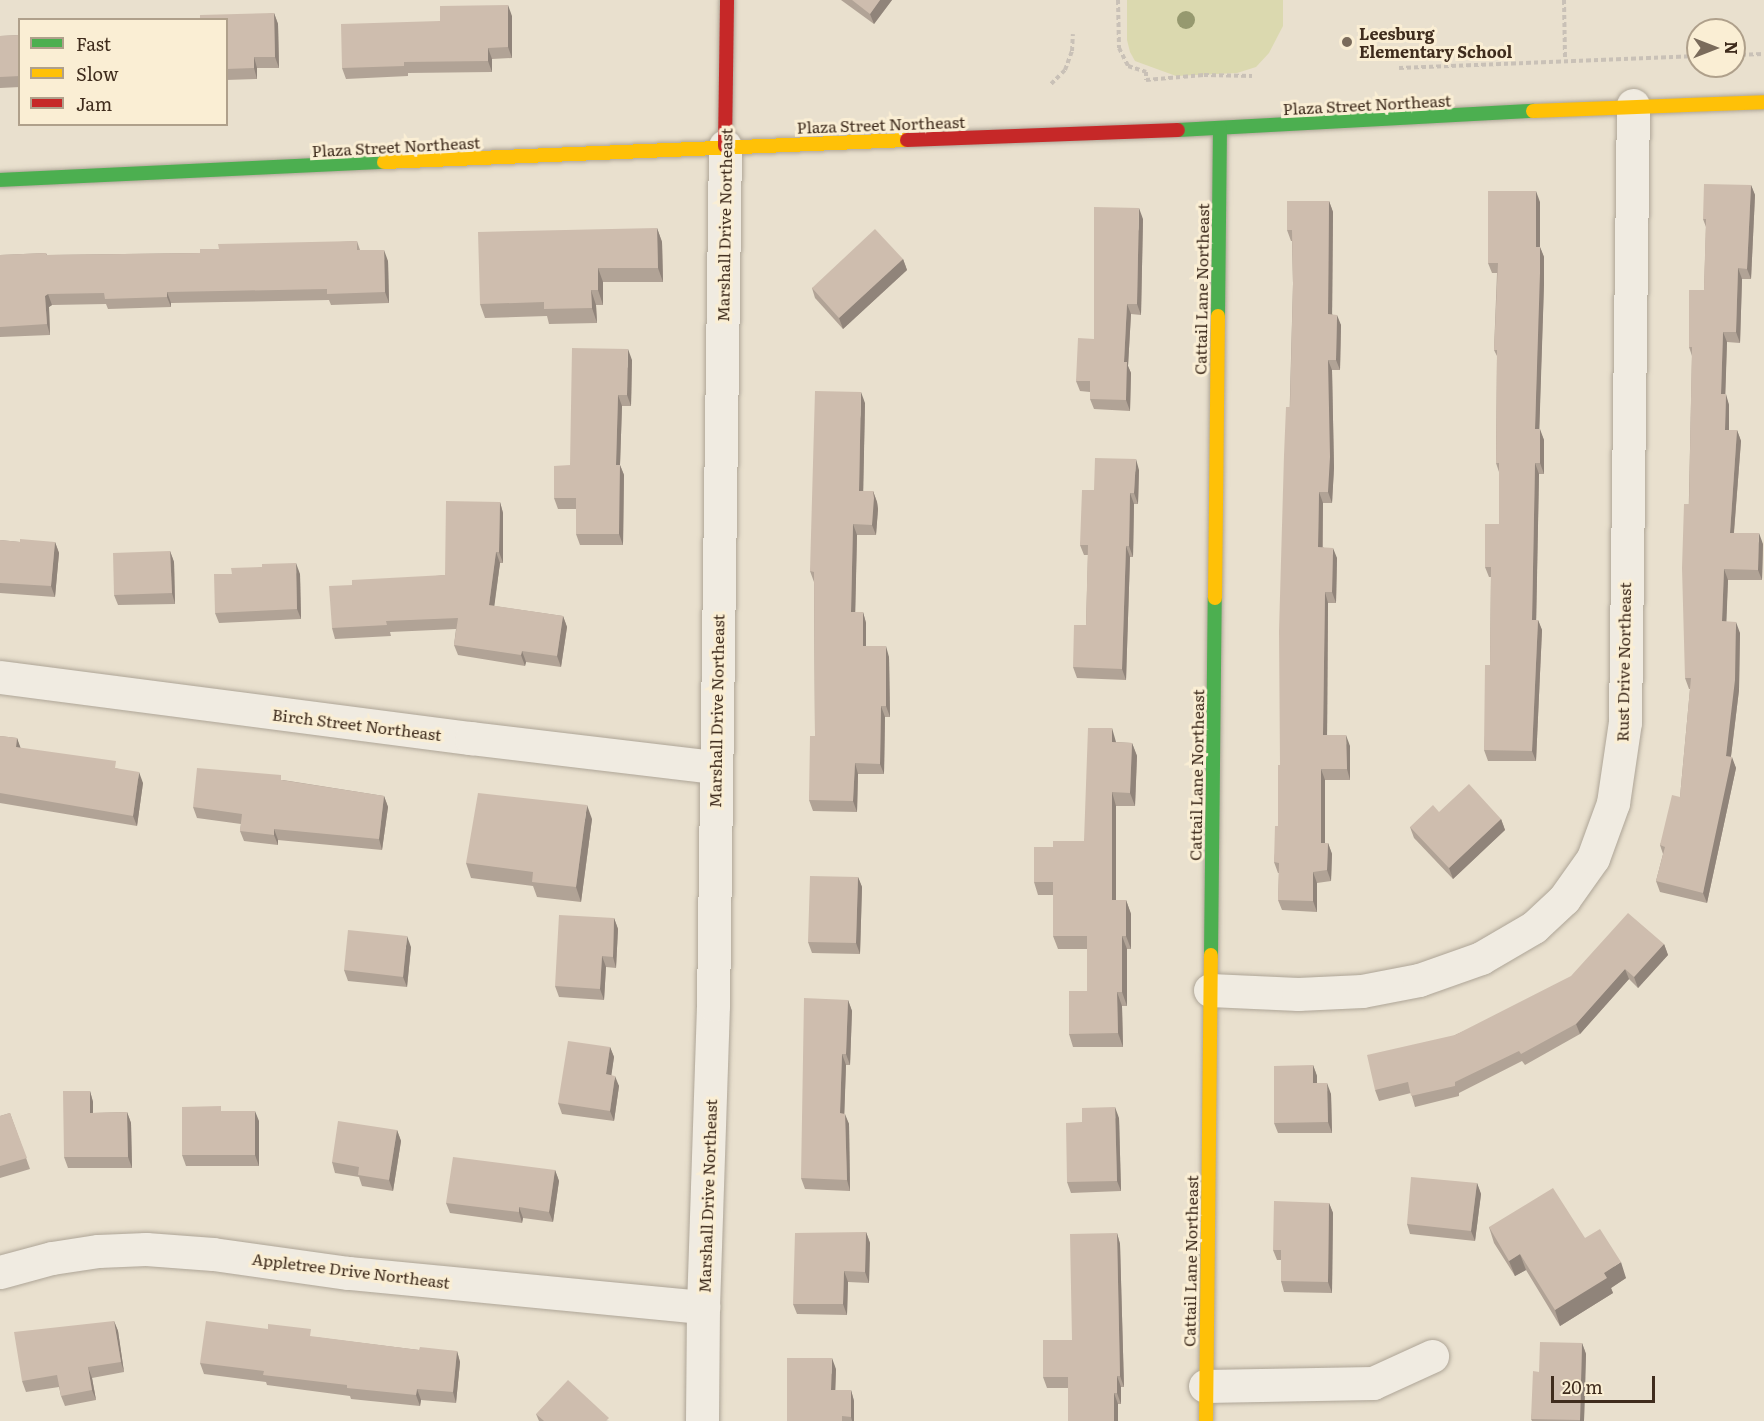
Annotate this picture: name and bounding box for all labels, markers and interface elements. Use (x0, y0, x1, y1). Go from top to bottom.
legend (18, 18, 228, 126)
north arrow (1686, 18, 1746, 78)
place label: Leesburg Elementary School (1359, 23, 1512, 61)
text: Fast (76, 30, 111, 57)
marker: Leesburg Elementary School (1340, 35, 1354, 49)
text: N (1720, 41, 1744, 55)
text: Slow (76, 60, 118, 87)
text: Jam (76, 90, 112, 117)
street label: Plaza Street Northeast (1282, 90, 1452, 118)
street label: Plaza Street Northeast (796, 111, 966, 137)
street label: Marshall Drive Northeast (713, 128, 735, 322)
street label: Plaza Street Northeast (311, 132, 481, 160)
street label: Cattail Lane Northeast (1190, 203, 1212, 375)
street label: Rust Drive Northeast (1612, 582, 1634, 742)
street label: Marshall Drive Northeast (705, 614, 727, 808)
street label: Cattail Lane Northeast (1185, 689, 1207, 861)
street label: Birch Street Northeast (271, 704, 443, 744)
street label: Marshall Drive Northeast (694, 1099, 720, 1293)
street label: Cattail Lane Northeast (1179, 1175, 1201, 1347)
street label: Appletree Drive Northeast (251, 1248, 451, 1292)
scale bar (1554, 1364, 1658, 1402)
text: 20 m (1562, 1373, 1603, 1400)

